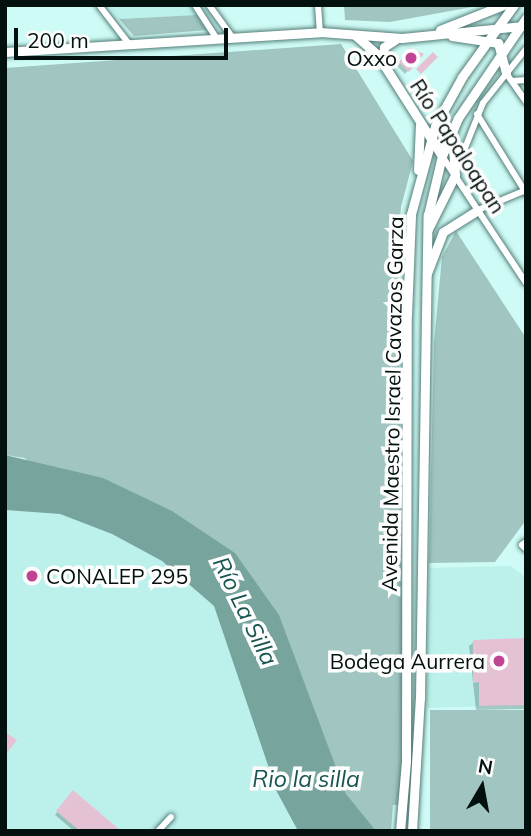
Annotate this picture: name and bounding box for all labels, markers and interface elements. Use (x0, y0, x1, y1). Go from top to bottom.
scale bar (18, 14, 231, 58)
text: 200 m (27, 27, 89, 53)
place label: Oxxo (347, 45, 397, 71)
marker: Oxxo (403, 50, 419, 66)
street label: Río Papaloapan (405, 74, 511, 218)
street label: Avenida Maestro Israel Cavazos Garza (376, 216, 408, 592)
water label: Río La Silla (207, 552, 283, 670)
place label: CONALEP 295 (46, 563, 188, 589)
marker: CONALEP 295 (24, 568, 40, 584)
place label: Bodega Aurrera (330, 648, 485, 674)
marker: Bodega Aurrera (491, 653, 507, 669)
north arrow (447, 752, 517, 822)
text: N (476, 753, 495, 779)
water label: Rio la silla (252, 765, 360, 793)

